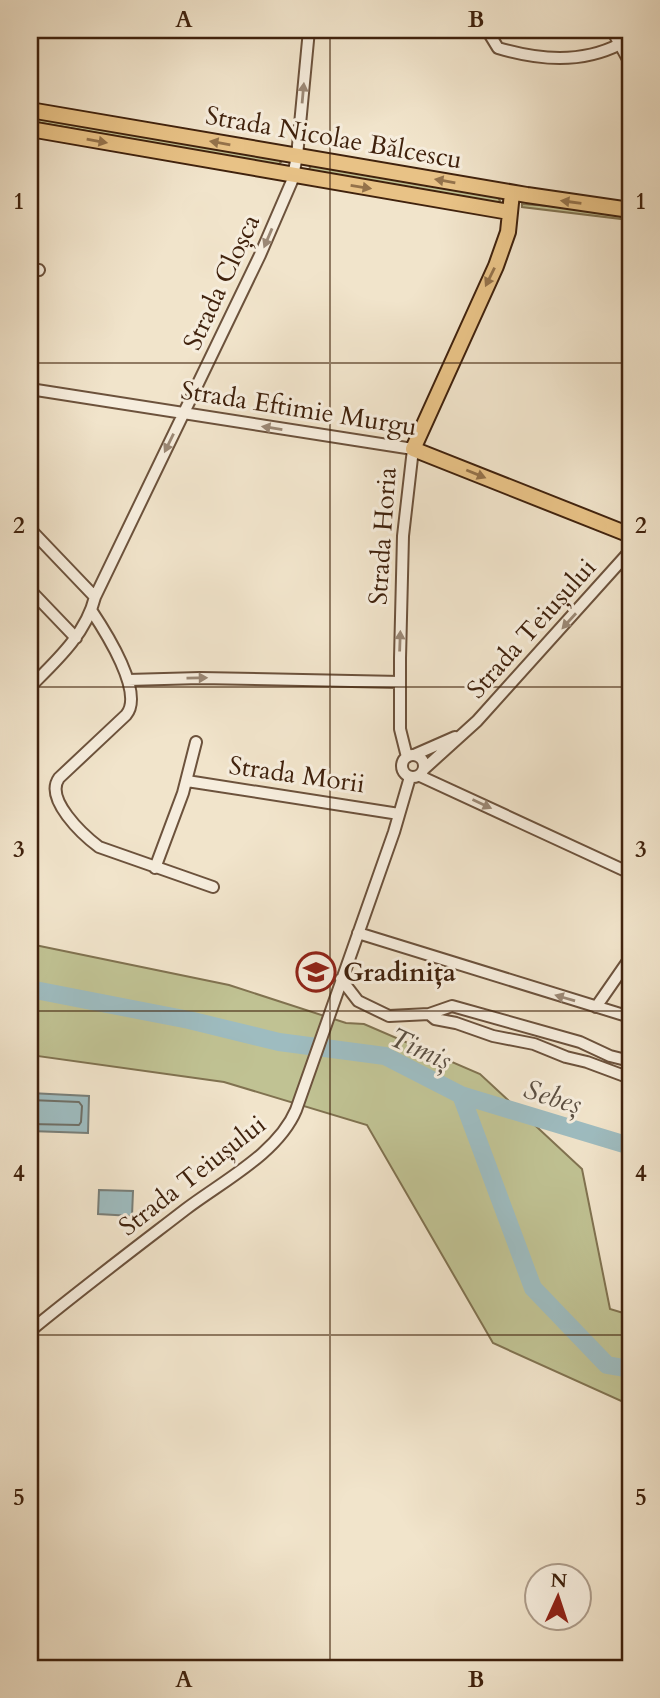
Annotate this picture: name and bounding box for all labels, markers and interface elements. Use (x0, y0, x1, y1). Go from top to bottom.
text: A (175, 4, 193, 35)
text: B (468, 4, 484, 35)
one-way arrow (298, 82, 309, 104)
street label: Strada Nicolae Bălcescu (203, 98, 465, 177)
one-way arrow (86, 136, 108, 147)
one-way arrow (209, 137, 231, 148)
one-way arrow (434, 175, 456, 186)
one-way arrow (350, 182, 372, 193)
text: 1 (13, 186, 25, 217)
text: 1 (635, 186, 647, 217)
one-way arrow (560, 196, 582, 207)
street label: Strada Cloșca (175, 208, 268, 356)
one-way arrow (262, 227, 273, 248)
one-way arrow (485, 267, 496, 287)
street label: Strada Eftimie Murgu (178, 373, 420, 444)
one-way arrow (261, 422, 283, 433)
one-way arrow (163, 433, 174, 453)
street label: Strada Horia (360, 466, 405, 606)
one-way arrow (466, 469, 487, 480)
text: 2 (13, 510, 25, 541)
text: 2 (635, 510, 647, 541)
street label: Strada Teiușului (459, 551, 604, 706)
one-way arrow (561, 612, 577, 629)
one-way arrow (395, 629, 406, 651)
one-way arrow (186, 672, 208, 684)
street label: Strada Morii (227, 748, 367, 801)
one-way arrow (472, 798, 492, 810)
text: 3 (13, 834, 25, 865)
text: 3 (635, 834, 647, 865)
school or university icon: Gradinița (295, 951, 337, 993)
place label: Gradinița (343, 955, 456, 990)
one-way arrow (554, 992, 576, 1003)
water label: Timiș (384, 1019, 458, 1079)
water label: Sebeș (519, 1070, 587, 1124)
street label: Strada Teiușului (112, 1107, 273, 1244)
text: 4 (13, 1158, 25, 1189)
text: 4 (635, 1158, 647, 1189)
text: 5 (13, 1482, 25, 1513)
text: 5 (635, 1482, 647, 1513)
north arrow (524, 1562, 594, 1632)
text: N (550, 1568, 568, 1594)
text: A (175, 1664, 193, 1695)
text: B (468, 1664, 484, 1695)

